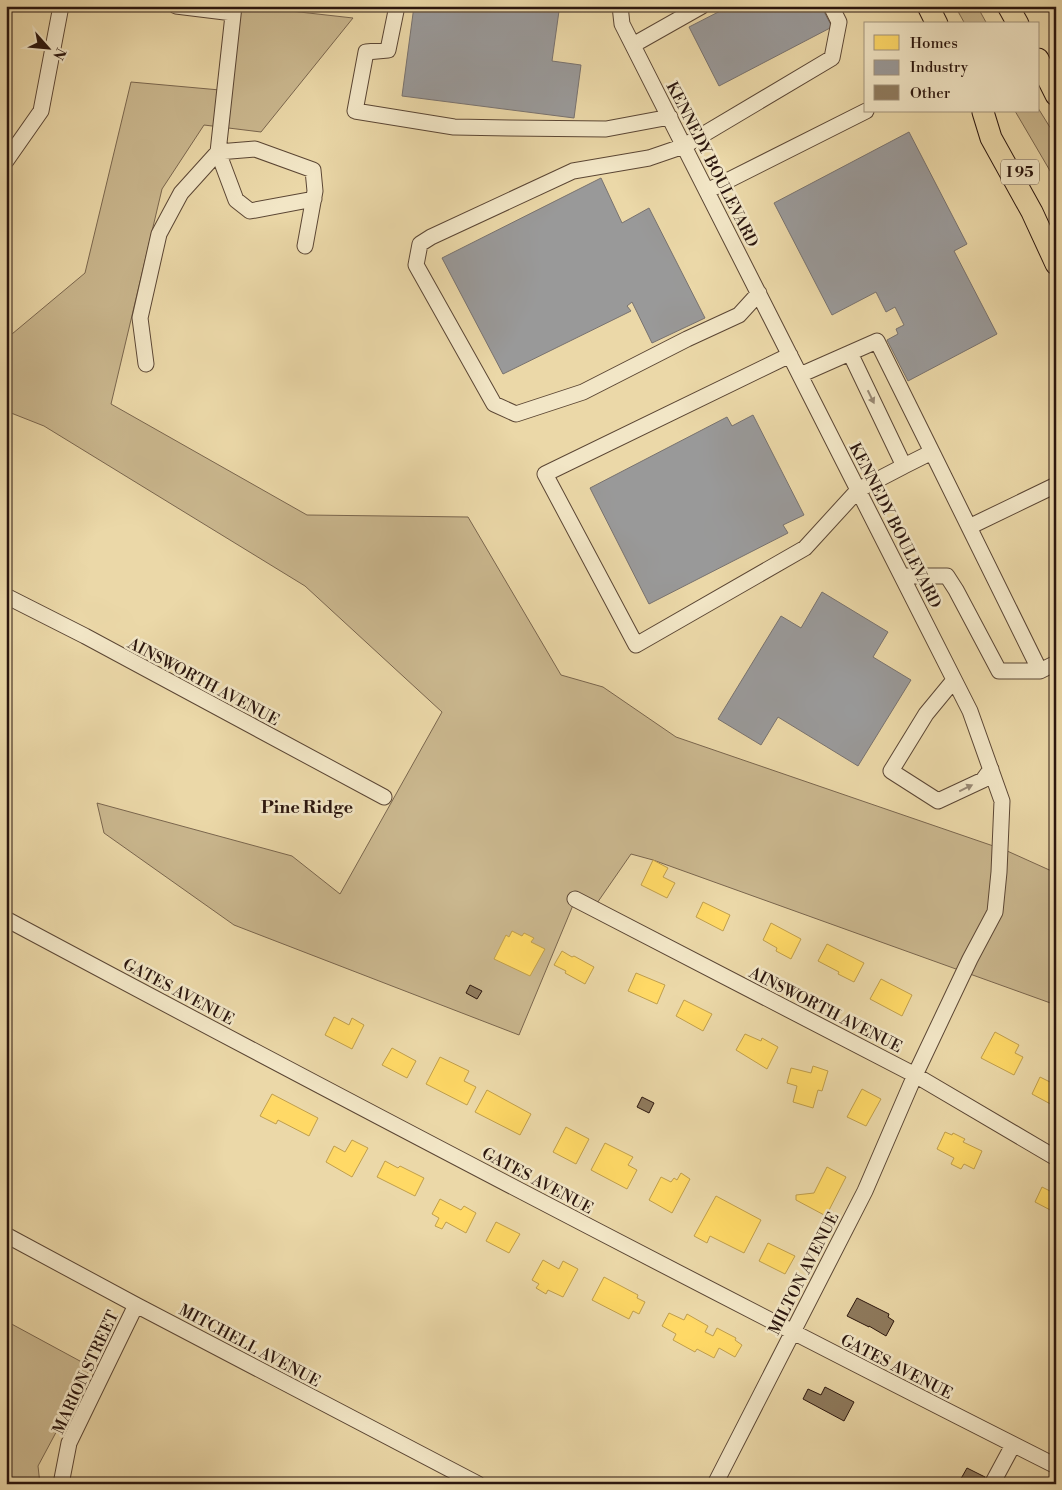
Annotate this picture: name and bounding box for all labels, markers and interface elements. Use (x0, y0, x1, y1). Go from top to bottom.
north arrow (22, 22, 72, 72)
legend (864, 22, 1040, 112)
text: Homes (910, 34, 958, 53)
text: N (48, 44, 69, 62)
text: Industry (910, 58, 969, 77)
street label: KENNEDY BOULEVARD (662, 78, 763, 251)
text: Other (910, 84, 951, 103)
road number: I 95 (1001, 160, 1039, 184)
one-way arrow (867, 390, 875, 404)
street label: KENNEDY BOULEVARD (845, 439, 946, 612)
street label: AINSWORTH AVENUE (123, 633, 283, 730)
one-way arrow (959, 783, 973, 791)
district label: Pine Ridge (261, 796, 353, 819)
street label: GATES AVENUE (120, 954, 238, 1030)
street label: AINSWORTH AVENUE (745, 962, 905, 1057)
street label: GATES AVENUE (479, 1143, 597, 1219)
street label: MILTON AVENUE (764, 1209, 843, 1338)
street label: MITCHELL AVENUE (175, 1300, 324, 1392)
street label: MARION STREET (48, 1307, 123, 1437)
street label: GATES AVENUE (837, 1330, 956, 1404)

